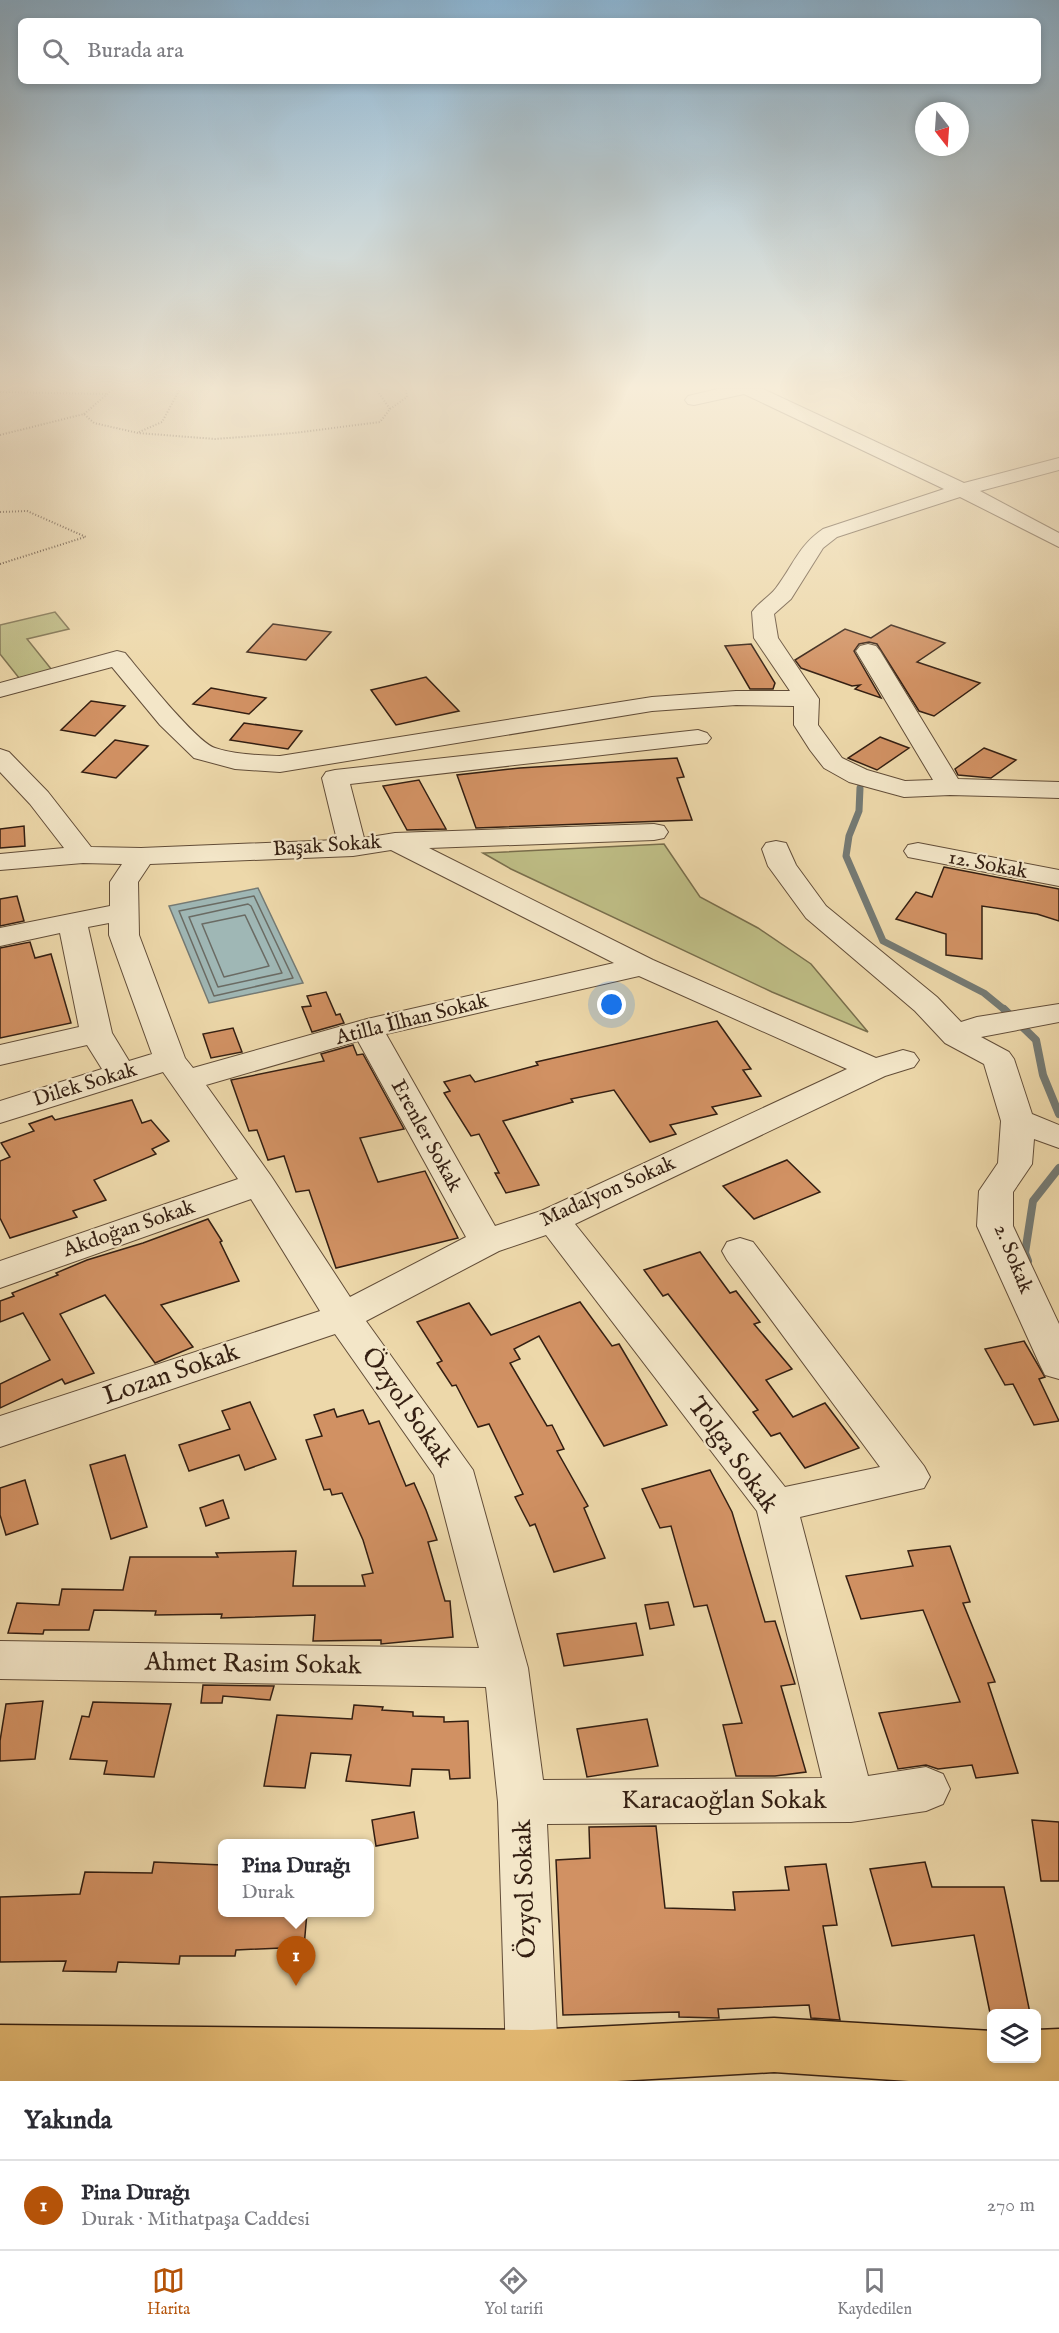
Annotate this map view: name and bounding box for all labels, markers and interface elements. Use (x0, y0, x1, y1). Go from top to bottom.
search box (18, 18, 1041, 84)
icon: search (39, 35, 72, 68)
text: Burada ara (87, 37, 184, 65)
north arrow (915, 102, 969, 156)
street label: Başak Sokak (272, 829, 383, 863)
street label: 12. Sokak (946, 844, 1031, 886)
street label: Atilla İlhan Sokak (332, 988, 492, 1052)
your location (597, 990, 626, 1019)
street label: Dilek Sokak (30, 1056, 141, 1114)
street label: Erenler Sokak (384, 1075, 468, 1198)
street label: Madalyon Sokak (536, 1150, 680, 1234)
street label: Akdoğan Sokak (59, 1194, 199, 1264)
street label: 2. Sokak (987, 1220, 1039, 1298)
street label: Lozan Sokak (99, 1335, 244, 1413)
street label: Özyol Sokak (354, 1341, 461, 1474)
street label: Tolga Sokak (680, 1391, 787, 1520)
street label: Ahmet Rasim Sokak (143, 1646, 363, 1682)
street label: Karacaoğlan Sokak (621, 1784, 828, 1817)
street label: Özyol Sokak (506, 1818, 544, 1959)
popup (218, 1839, 374, 1917)
text: Pina Durağı (241, 1852, 351, 1880)
text: Durak (241, 1880, 295, 1905)
pin: 1 (276, 1936, 316, 1986)
map controls (987, 2009, 1041, 2063)
button: layers (987, 2009, 1041, 2063)
text: Yakında (24, 2104, 112, 2137)
text: Pina Durağı (81, 2179, 190, 2207)
text: 1 (40, 2193, 47, 2218)
text: 270 m (987, 2193, 1035, 2218)
text: Durak · Mithatpaşa Caddesi (81, 2207, 310, 2232)
tab: Harita (147, 2264, 190, 2320)
tab: Yol tarifi (484, 2264, 543, 2320)
tab: Kaydedilen (837, 2264, 912, 2320)

